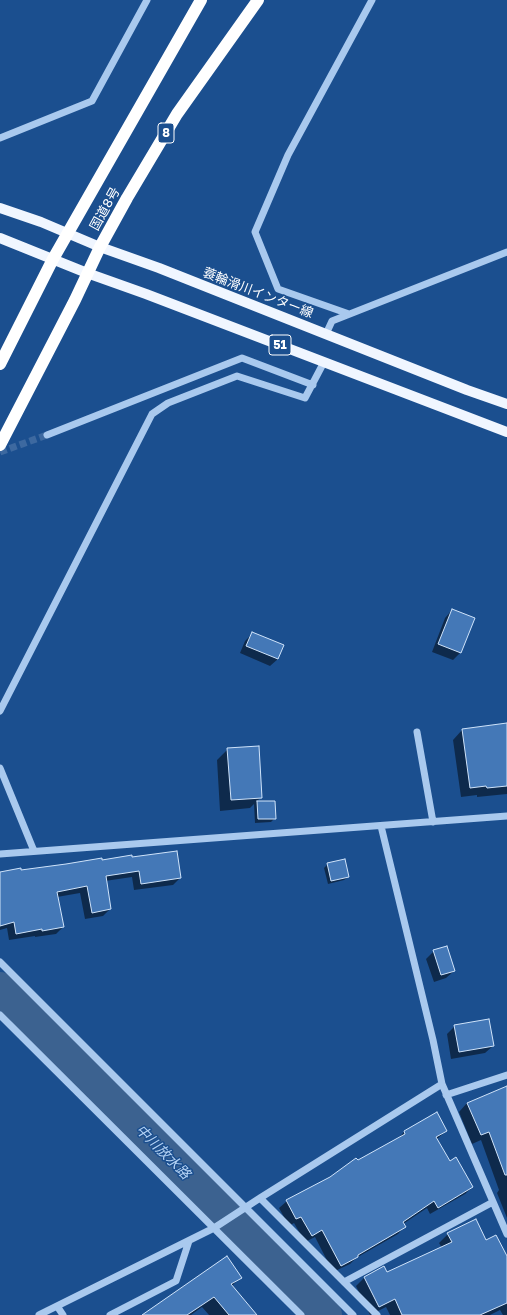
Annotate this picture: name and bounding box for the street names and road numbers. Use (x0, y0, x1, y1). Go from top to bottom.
road number: 8 (158, 123, 174, 143)
street label: 国道8号 (87, 185, 123, 233)
street label: 蓑輪滑川インター線 (201, 265, 315, 321)
road number: 51 (269, 335, 291, 355)

